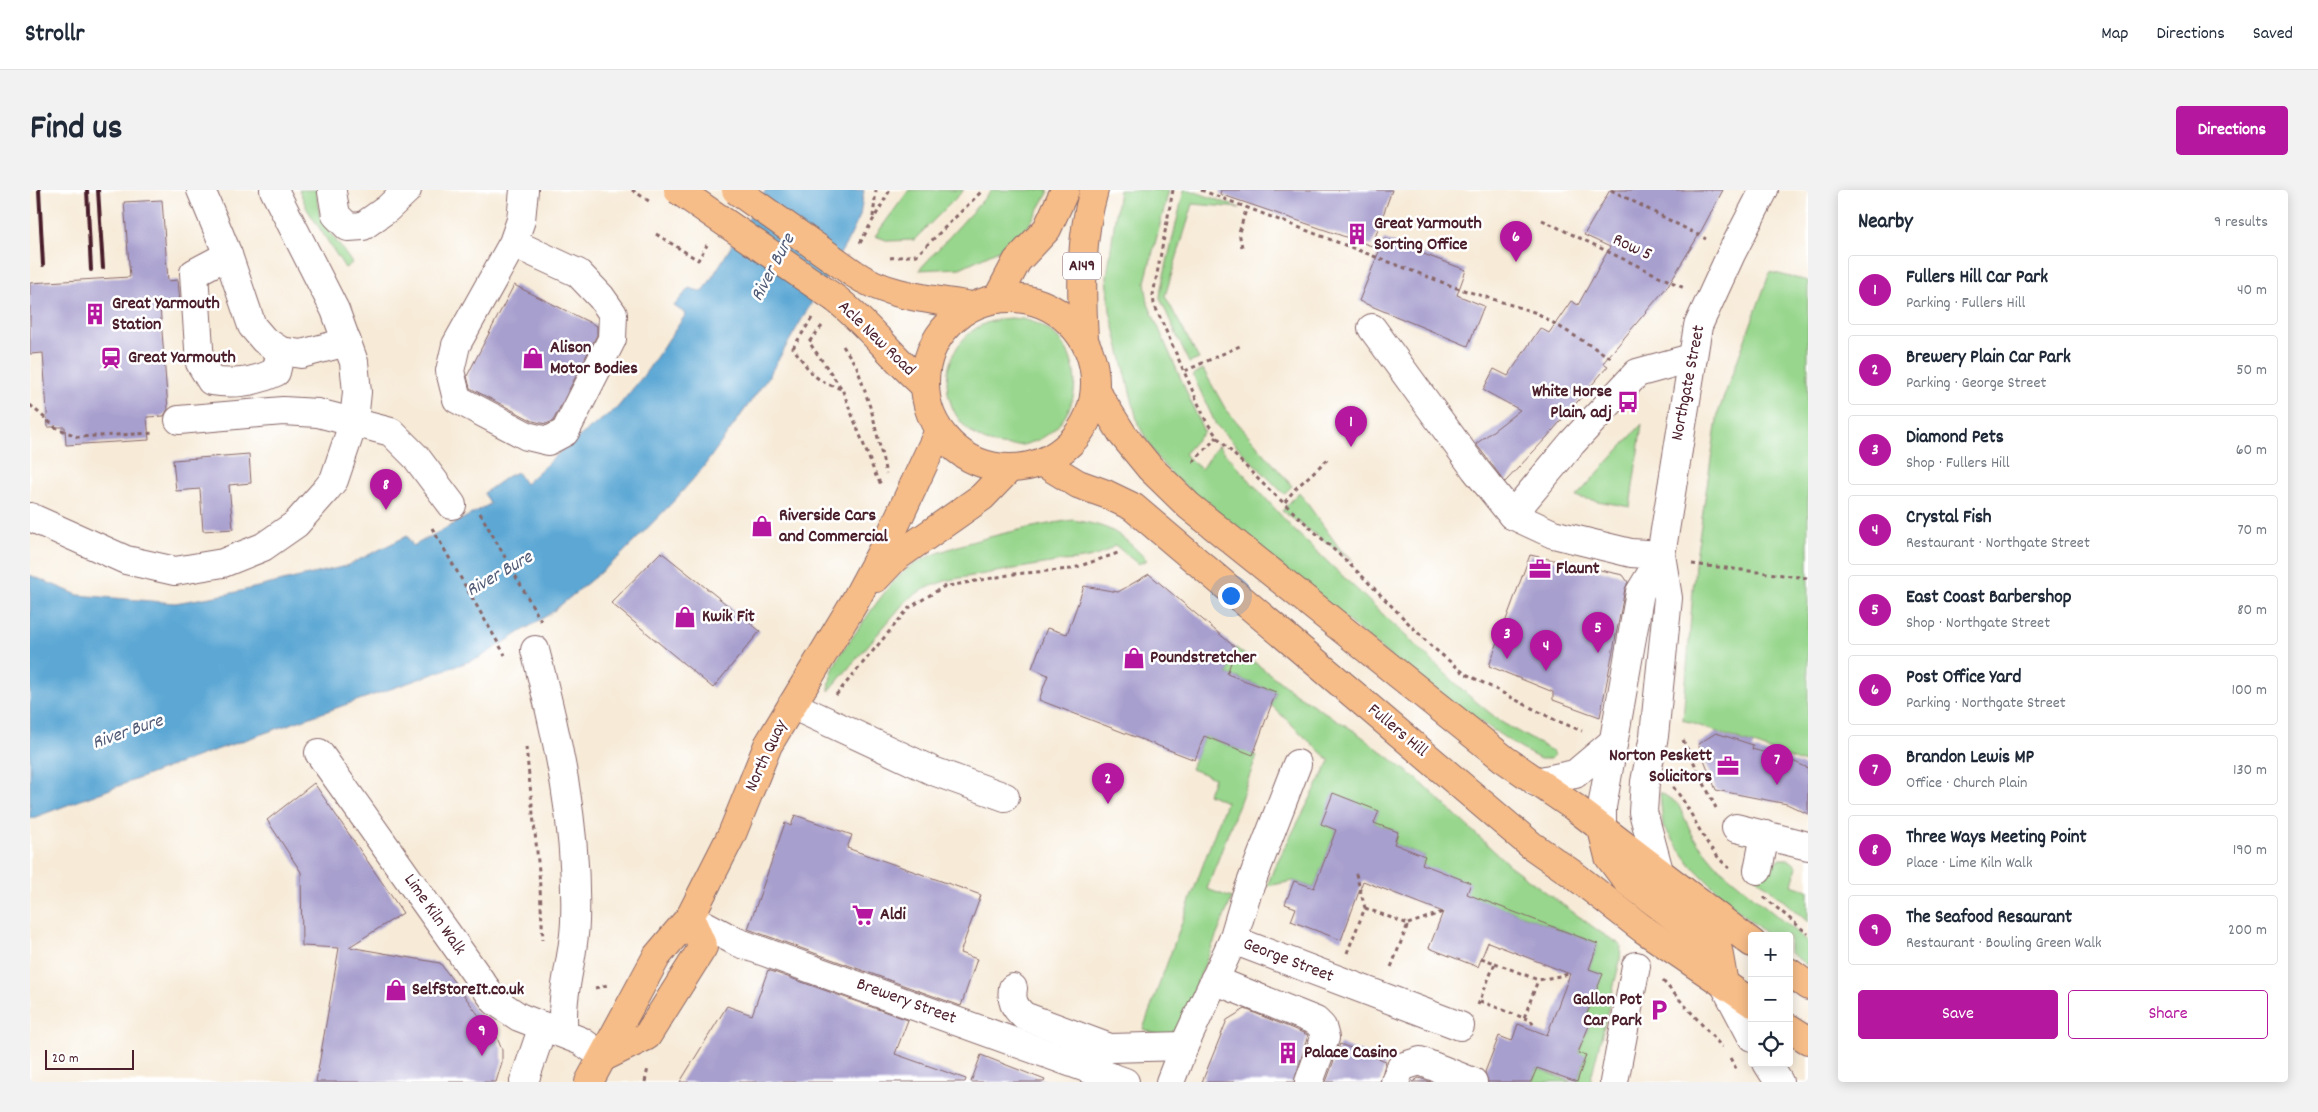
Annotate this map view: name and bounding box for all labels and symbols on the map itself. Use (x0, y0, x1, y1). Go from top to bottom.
place label: Great Yarmouth Sorting Office (1374, 212, 1482, 258)
building icon: Great Yarmouth Sorting Office (1344, 221, 1370, 247)
pin: 6 (1500, 221, 1532, 262)
water label: River Bure (745, 228, 804, 307)
street label: Row 5 (1608, 228, 1656, 268)
road number: A149 (1063, 252, 1101, 280)
place label: Great Yarmouth Station (112, 292, 220, 338)
street label: Acle New Road (832, 295, 920, 383)
building icon: Great Yarmouth Station (82, 301, 108, 327)
street label: Northgate Street (1666, 323, 1713, 443)
place label: Alison Motor Bodies (550, 336, 638, 382)
station icon: Great Yarmouth (98, 345, 124, 371)
shop icon: Alison Motor Bodies (520, 345, 546, 371)
place label: Great Yarmouth (128, 346, 236, 371)
place label: White Horse Plain, adj (1532, 380, 1612, 426)
bus stop icon: White Horse Plain, adj (1615, 389, 1641, 415)
pin: 1 (1335, 406, 1367, 447)
pin: 8 (370, 469, 402, 510)
place label: Riverside Cars and Commercial (779, 504, 889, 550)
shop icon: Riverside Cars and Commercial (749, 513, 775, 539)
water label: River Bure (462, 544, 540, 605)
office icon: Flaunt (1527, 556, 1553, 582)
place label: Flaunt (1556, 557, 1600, 582)
your location (1218, 583, 1244, 609)
shop icon: Kwik Fit (672, 604, 698, 630)
place label: Kwik Fit (702, 605, 755, 630)
pin: 5 (1582, 612, 1614, 653)
pin: 3 (1491, 618, 1523, 659)
pin: 4 (1530, 630, 1562, 671)
shop icon: Poundstretcher (1121, 645, 1147, 671)
place label: Poundstretcher (1150, 646, 1257, 671)
street label: Fullers Hill (1361, 698, 1433, 764)
water label: River Bure (89, 708, 168, 758)
street label: North Quay (739, 715, 795, 796)
place label: Norton Peskett Solicitors (1609, 744, 1712, 790)
pin: 7 (1761, 744, 1793, 785)
office icon: Norton Peskett Solicitors (1715, 753, 1741, 779)
pin: 2 (1092, 763, 1124, 804)
street label: Lime Kiln Walk (397, 869, 471, 961)
supermarket icon: Aldi (850, 902, 876, 928)
place label: Aldi (880, 903, 907, 928)
street label: George Street (1239, 932, 1337, 990)
street label: Brewery Street (853, 972, 960, 1032)
shop icon: SelfStoreIt.co.uk (383, 977, 409, 1003)
place label: SelfStoreIt.co.uk (412, 978, 525, 1003)
place label: Gallon Pot Car Park (1573, 988, 1643, 1034)
parking icon: Gallon Pot Car Park (1646, 997, 1672, 1023)
pin: 9 (466, 1015, 498, 1056)
building icon: Palace Casino (1275, 1040, 1301, 1066)
place label: Palace Casino (1304, 1041, 1397, 1066)
scale bar (45, 1047, 134, 1070)

